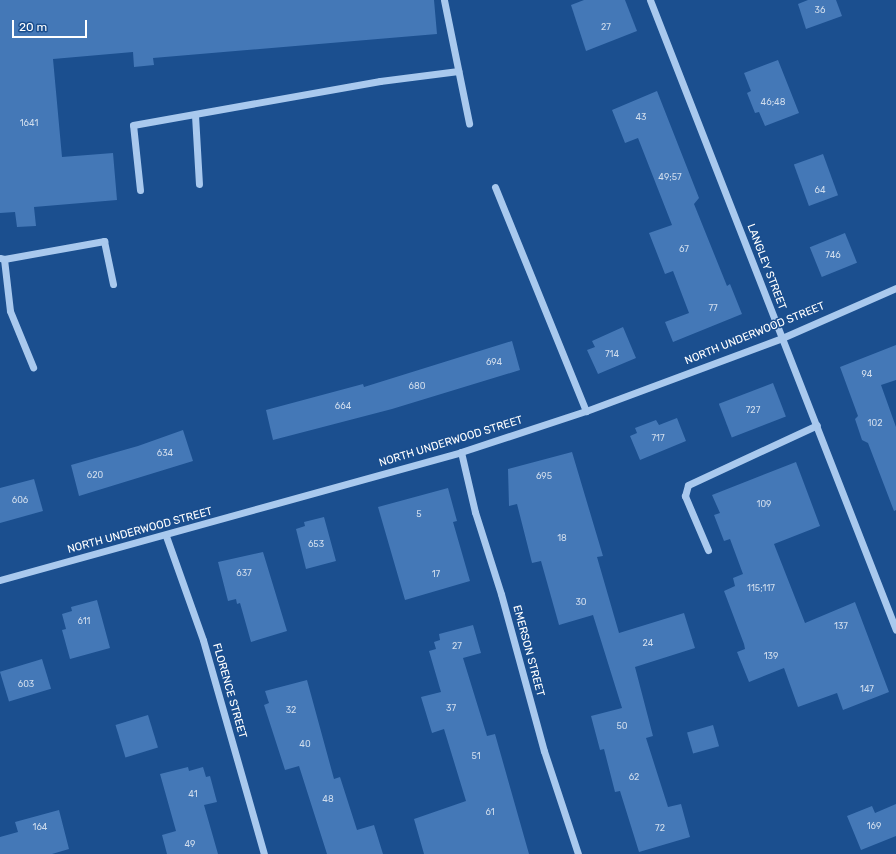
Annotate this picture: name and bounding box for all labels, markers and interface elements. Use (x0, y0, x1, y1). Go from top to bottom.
house number: 36 (815, 5, 825, 15)
scale bar (14, 12, 89, 38)
text: 20 m (19, 20, 47, 34)
house number: 27 (601, 22, 611, 32)
house number: 46;48 (761, 97, 785, 107)
house number: 43 (636, 112, 646, 122)
house number: 1641 (20, 118, 38, 128)
house number: 49;57 (658, 172, 682, 182)
house number: 64 (814, 185, 826, 195)
street label: LANGLEY STREET (743, 222, 789, 312)
house number: 67 (679, 244, 689, 254)
house number: 746 (825, 250, 841, 260)
street label: NORTH UNDERWOOD STREET (683, 300, 827, 368)
house number: 77 (708, 303, 718, 313)
house number: 714 (605, 349, 619, 359)
house number: 694 (486, 357, 502, 367)
house number: 94 (862, 369, 872, 379)
house number: 680 (409, 381, 425, 391)
house number: 664 (335, 401, 351, 411)
house number: 727 (746, 405, 760, 415)
street label: NORTH UNDERWOOD STREET (377, 414, 525, 470)
house number: 102 (868, 418, 882, 428)
house number: 717 (651, 433, 665, 443)
house number: 634 (157, 448, 173, 458)
house number: 620 (87, 470, 103, 480)
house number: 695 (536, 471, 552, 481)
house number: 606 (12, 495, 28, 505)
house number: 109 (757, 499, 771, 509)
street label: NORTH UNDERWOOD STREET (66, 505, 214, 557)
house number: 5 (416, 509, 422, 519)
house number: 18 (557, 533, 567, 543)
house number: 653 (308, 539, 324, 549)
house number: 637 (236, 568, 252, 578)
house number: 17 (432, 569, 440, 579)
house number: 115;117 (747, 583, 775, 593)
house number: 30 (575, 597, 587, 607)
street label: EMERSON STREET (509, 604, 547, 698)
house number: 611 (78, 616, 90, 626)
house number: 137 (834, 621, 848, 631)
house number: 24 (643, 638, 653, 648)
house number: 27 (452, 641, 462, 651)
street label: FLORENCE STREET (209, 642, 249, 740)
house number: 139 (764, 651, 778, 661)
house number: 603 (18, 679, 34, 689)
house number: 147 (860, 684, 874, 694)
house number: 37 (446, 703, 456, 713)
house number: 32 (286, 705, 296, 715)
house number: 50 (616, 721, 628, 731)
house number: 40 (299, 739, 311, 749)
house number: 51 (471, 751, 481, 761)
house number: 62 (629, 772, 639, 782)
house number: 41 (188, 789, 198, 799)
house number: 48 (322, 794, 334, 804)
house number: 61 (485, 807, 495, 817)
house number: 169 (867, 821, 881, 831)
house number: 164 (33, 822, 47, 832)
house number: 72 (655, 823, 665, 833)
house number: 49 (185, 839, 195, 849)

